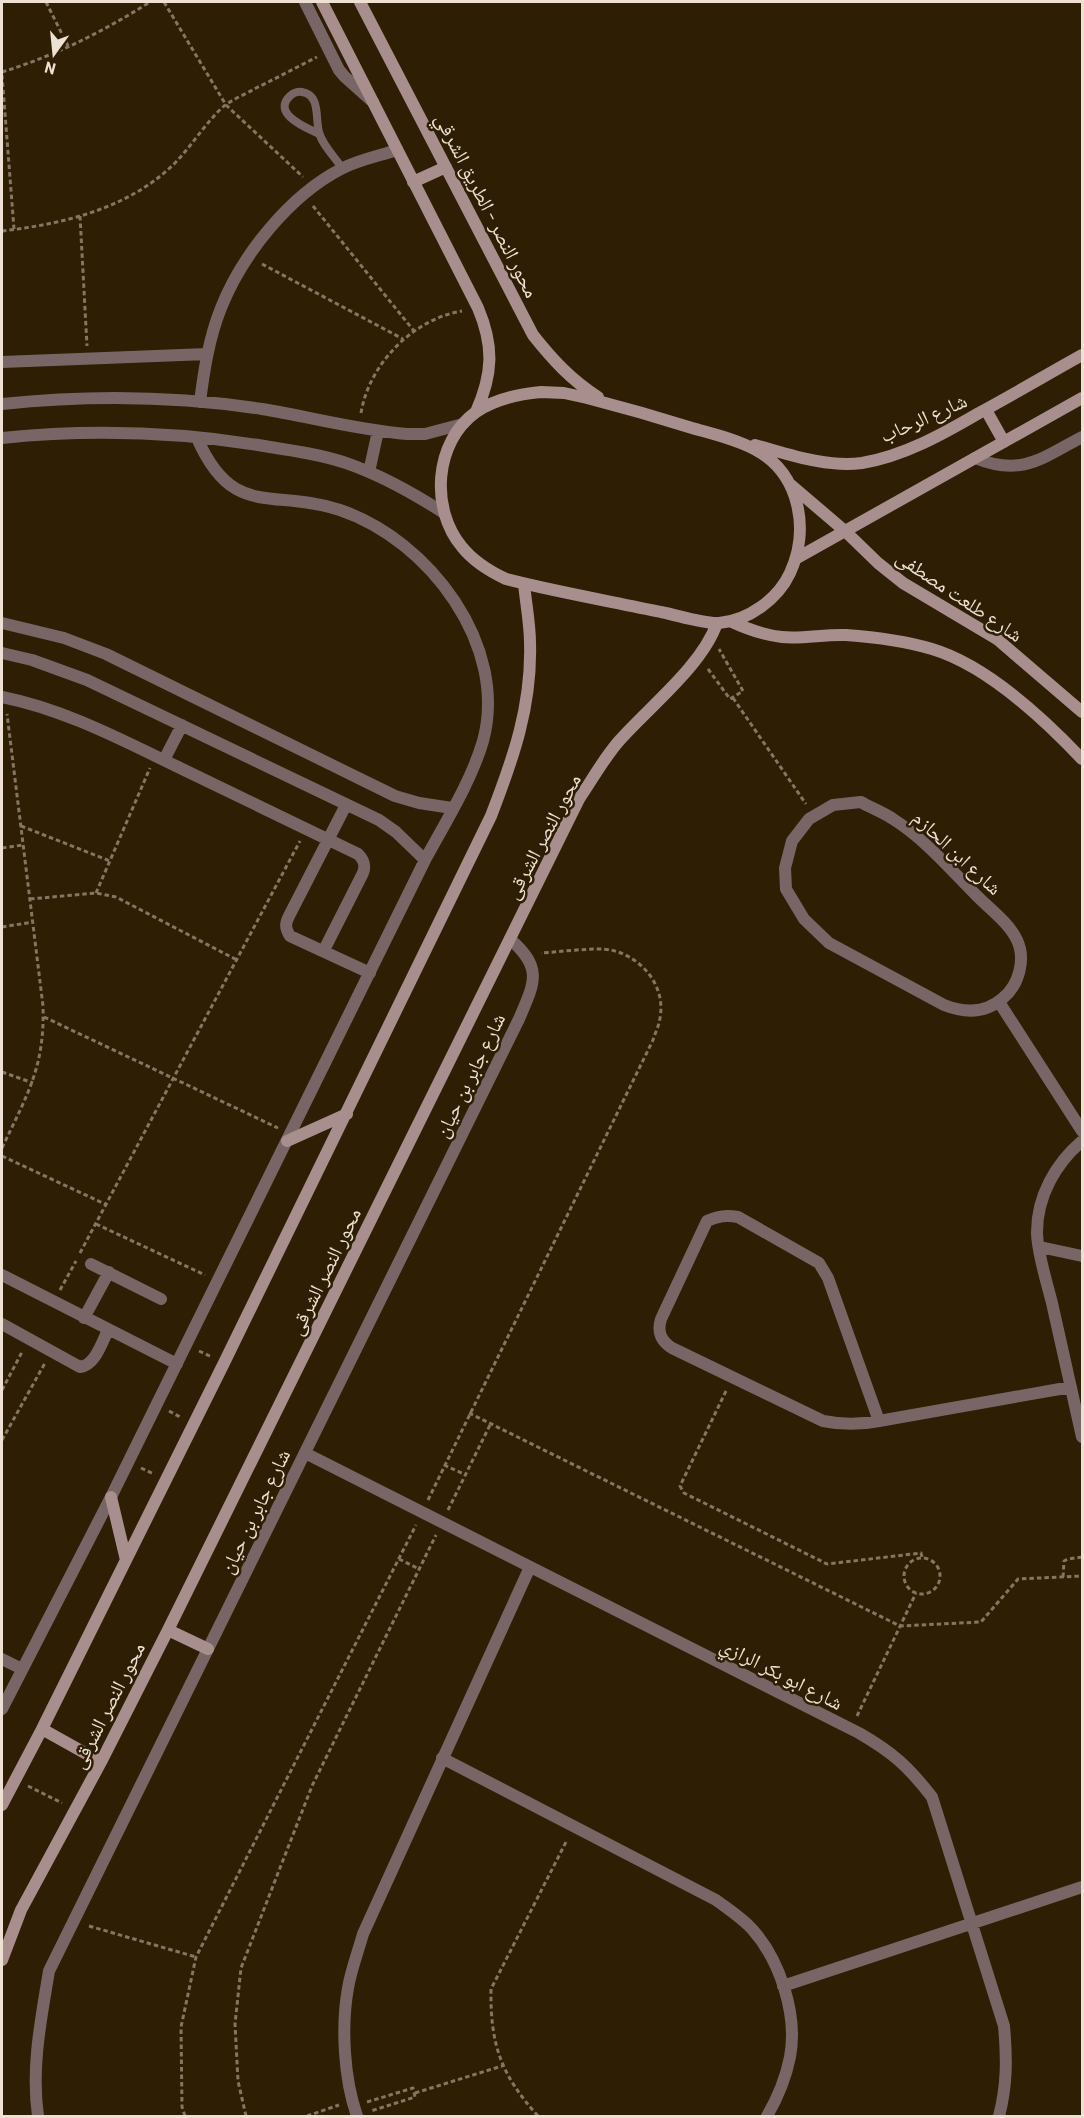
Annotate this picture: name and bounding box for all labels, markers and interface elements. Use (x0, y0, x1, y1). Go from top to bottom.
north arrow (24, 24, 84, 84)
text: N (42, 58, 58, 80)
street label: محور النصر - الطريق الشرقي (427, 109, 545, 304)
street label: شارع الرحاب (876, 387, 971, 449)
street label: شارع طلعت مصطفى (891, 544, 1028, 648)
street label: محور النصر الشرقى (499, 769, 586, 903)
street label: شارع ابن الحازم (906, 805, 1007, 901)
street label: شارع جابر بن حيان (429, 1009, 511, 1142)
street label: محور النصر الشرقى (283, 1204, 366, 1339)
street label: شارع جابر بن حيان (214, 1445, 296, 1578)
street label: شارع ابو بكر الرازي (714, 1632, 847, 1719)
street label: محور النصر الشرقى (65, 1638, 150, 1773)

